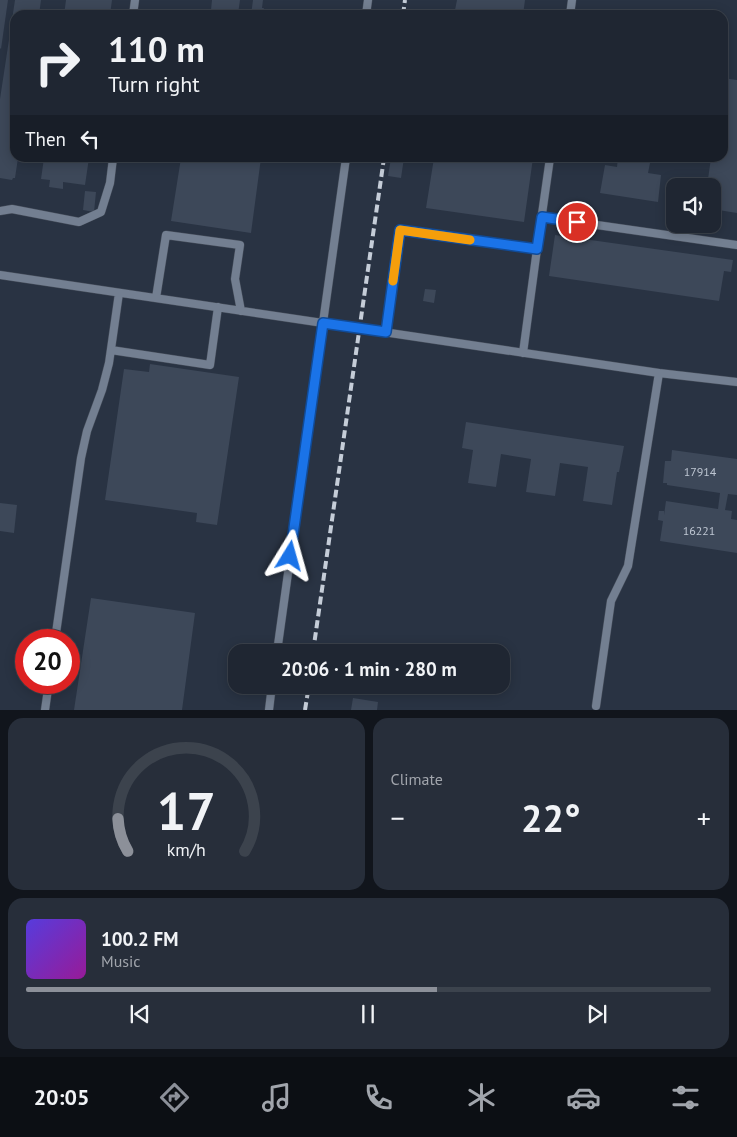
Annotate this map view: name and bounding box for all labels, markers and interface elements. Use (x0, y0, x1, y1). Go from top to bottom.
text: 110 m (108, 26, 205, 72)
icon: right (25, 30, 90, 95)
text: Turn right (108, 70, 200, 98)
icon: left (76, 125, 104, 153)
text: Then (25, 127, 66, 151)
map controls (666, 178, 721, 233)
button: sound (666, 178, 721, 233)
pin (556, 201, 598, 243)
icon: arrive (563, 208, 591, 236)
house number: 17914 (684, 464, 717, 479)
house number: 16221 (683, 523, 715, 538)
position arrow (263, 529, 315, 581)
speed limit sign: 20 (15, 629, 80, 694)
text: 20:06 · 1 min · 280 m (281, 657, 457, 681)
text: Climate (391, 769, 443, 789)
text: 17 (157, 777, 216, 844)
text: 22° (521, 793, 581, 842)
text: − (391, 799, 405, 836)
text: + (697, 799, 711, 836)
text: km/h (167, 838, 206, 861)
text: 100.2 FM (101, 927, 178, 951)
text: Music (101, 951, 141, 971)
icon: previous (126, 1000, 154, 1028)
icon: pause (354, 1000, 382, 1028)
icon: next (583, 1000, 611, 1028)
icon: directions (157, 1080, 192, 1115)
icon: music (259, 1080, 294, 1115)
icon: phone (361, 1080, 396, 1115)
icon: climate (464, 1080, 499, 1115)
icon: car (566, 1080, 601, 1115)
icon: filters (668, 1080, 703, 1115)
text: 20:05 (34, 1083, 89, 1111)

